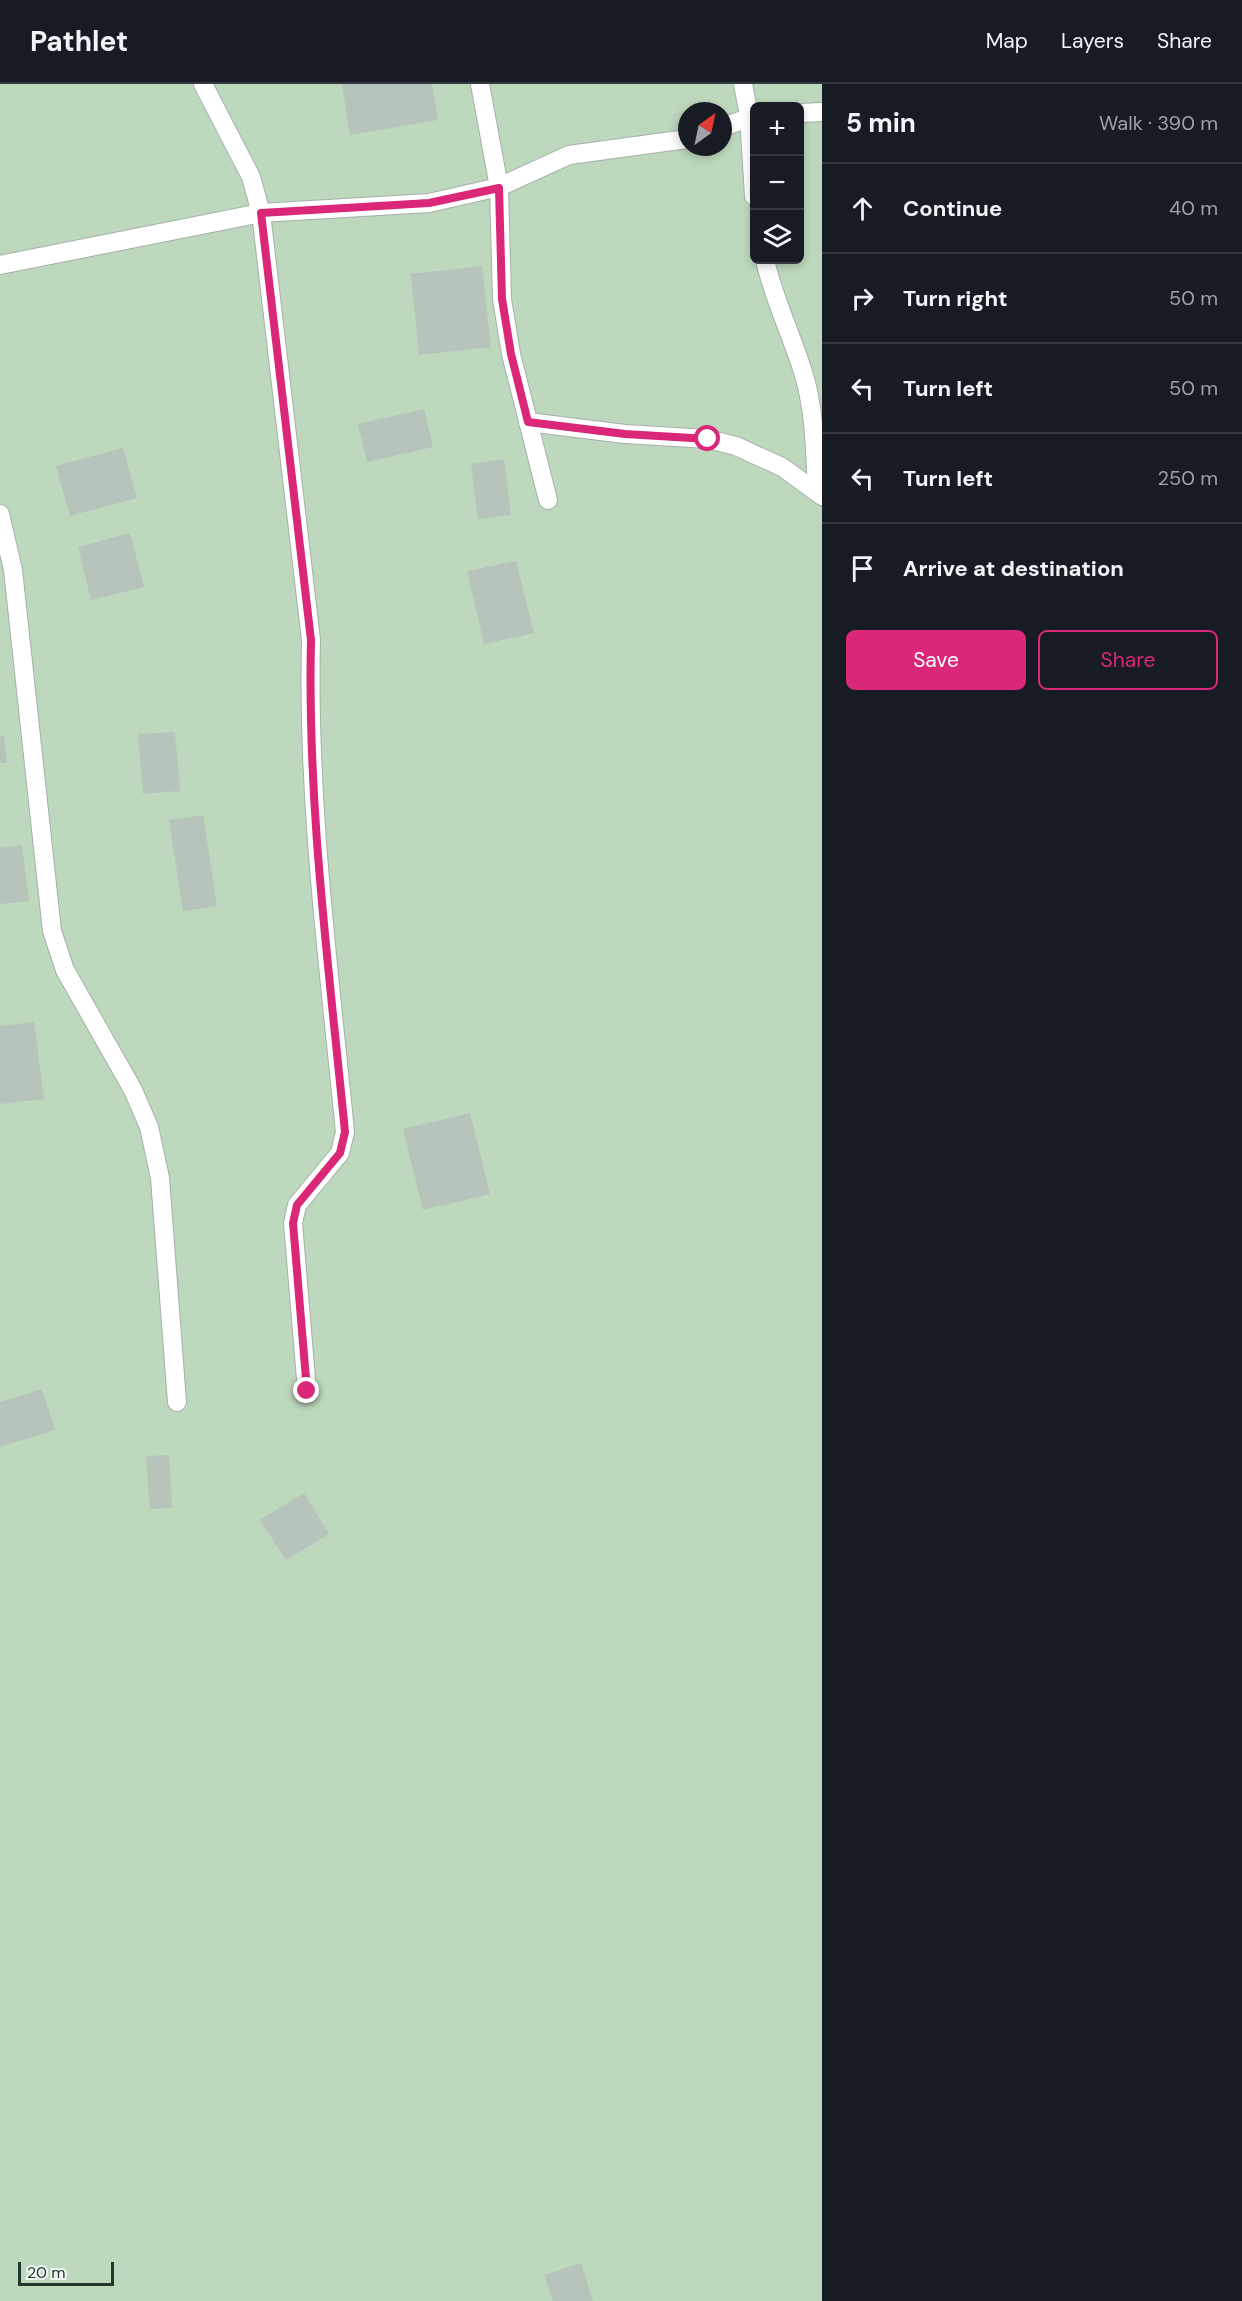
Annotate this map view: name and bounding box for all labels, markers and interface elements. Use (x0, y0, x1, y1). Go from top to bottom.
text: Pathlet (30, 23, 128, 60)
text: Map (986, 27, 1028, 55)
text: Layers (1061, 27, 1124, 55)
text: Share (1157, 27, 1212, 55)
north arrow (678, 102, 732, 156)
map controls (750, 102, 804, 264)
button: + (750, 102, 804, 156)
text: 5 min (846, 106, 916, 140)
text: Walk · 390 m (1099, 110, 1218, 136)
button: − (750, 156, 804, 210)
icon: ahead (846, 192, 879, 225)
text: Continue (903, 194, 1002, 223)
text: 40 m (1169, 195, 1218, 221)
button: layers (750, 210, 804, 264)
icon: right (846, 282, 879, 315)
text: Turn right (903, 284, 1008, 313)
text: 50 m (1169, 285, 1218, 311)
icon: left (846, 372, 879, 405)
text: Turn left (903, 374, 993, 403)
text: 50 m (1169, 375, 1218, 401)
route start (694, 425, 720, 451)
icon: left (846, 462, 879, 495)
text: Turn left (903, 464, 993, 493)
text: 250 m (1157, 465, 1218, 491)
icon: arrive (846, 552, 879, 585)
text: Arrive at destination (903, 554, 1124, 583)
button: Save (846, 630, 1026, 690)
button: Share (1038, 630, 1218, 690)
route end (293, 1377, 319, 1403)
scale bar (18, 2259, 114, 2286)
text: 20 m (27, 2262, 66, 2283)

